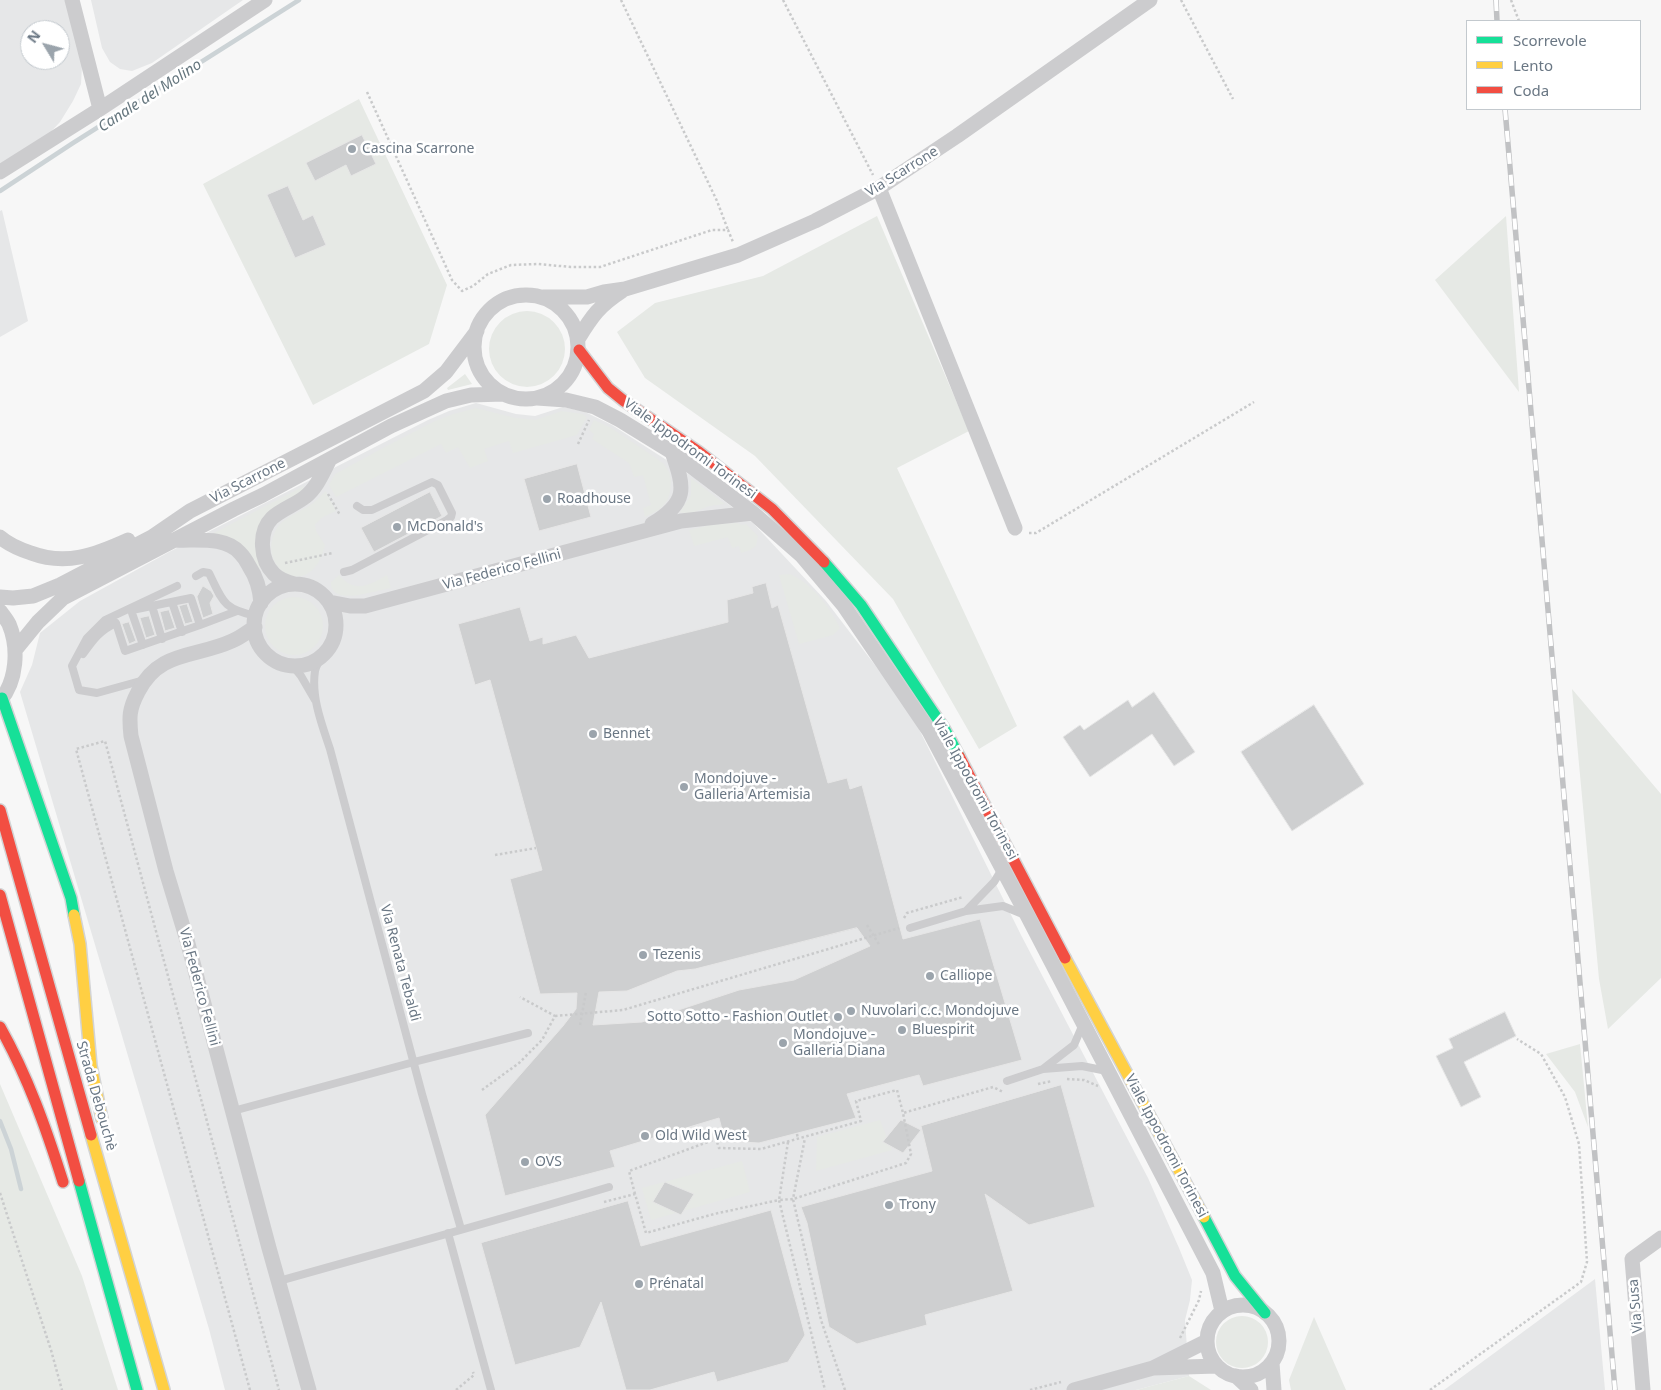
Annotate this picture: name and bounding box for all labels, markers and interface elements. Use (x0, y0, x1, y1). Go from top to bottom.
north arrow (20, 20, 70, 70)
legend (1466, 20, 1641, 110)
text: N (22, 26, 44, 47)
text: Scorrevole (1513, 30, 1587, 50)
text: Lento (1513, 55, 1553, 75)
water label: Canale del Molino (95, 56, 205, 136)
text: Coda (1513, 80, 1549, 100)
place label: Cascina Scarrone (362, 141, 474, 157)
marker: Cascina Scarrone (346, 143, 358, 155)
street label: Via Scarrone (863, 143, 941, 201)
street label: Viale Ippodromi Torinesi (620, 395, 760, 503)
street label: Via Scarrone (208, 455, 288, 507)
place label: Roadhouse (557, 491, 631, 507)
marker: Roadhouse (541, 493, 553, 505)
place label: McDonald's (407, 519, 483, 535)
marker: McDonald's (391, 521, 403, 533)
street label: Via Federico Fellini (441, 546, 563, 594)
street label: Viale Ippodromi Torinesi (929, 715, 1021, 863)
place label: Bennet (603, 726, 650, 742)
marker: Bennet (587, 728, 599, 740)
place label: Mondojuve - Galleria Artemisia (694, 771, 811, 804)
marker: Mondojuve - Galleria Artemisia (678, 781, 690, 793)
street label: Via Renata Tebaldi (376, 903, 424, 1023)
street label: Via Federico Fellini (175, 926, 223, 1048)
place label: Tezenis (653, 947, 701, 963)
marker: Tezenis (637, 949, 649, 961)
place label: Calliope (940, 968, 993, 984)
marker: Calliope (924, 970, 936, 982)
place label: Nuvolari c.c. Mondojuve (861, 1003, 1019, 1019)
marker: Nuvolari c.c. Mondojuve (845, 1005, 857, 1017)
place label: Sotto Sotto - Fashion Outlet (647, 1009, 828, 1025)
marker: Sotto Sotto - Fashion Outlet (832, 1011, 844, 1023)
place label: Bluespirit (912, 1022, 975, 1038)
marker: Bluespirit (896, 1024, 908, 1036)
place label: Mondojuve - Galleria Diana (793, 1027, 885, 1060)
marker: Mondojuve - Galleria Diana (777, 1037, 789, 1049)
street label: Strada Debouchè (72, 1039, 120, 1153)
street label: Viale Ippodromi Torinesi (1121, 1071, 1211, 1221)
place label: Old Wild West (655, 1128, 747, 1144)
marker: Old Wild West (639, 1130, 651, 1142)
place label: OVS (535, 1154, 562, 1170)
marker: OVS (519, 1156, 531, 1168)
place label: Trony (899, 1197, 936, 1213)
marker: Trony (883, 1199, 895, 1211)
place label: Prénatal (649, 1276, 704, 1292)
marker: Prénatal (633, 1278, 645, 1290)
street label: Via Susa (1625, 1278, 1647, 1334)

